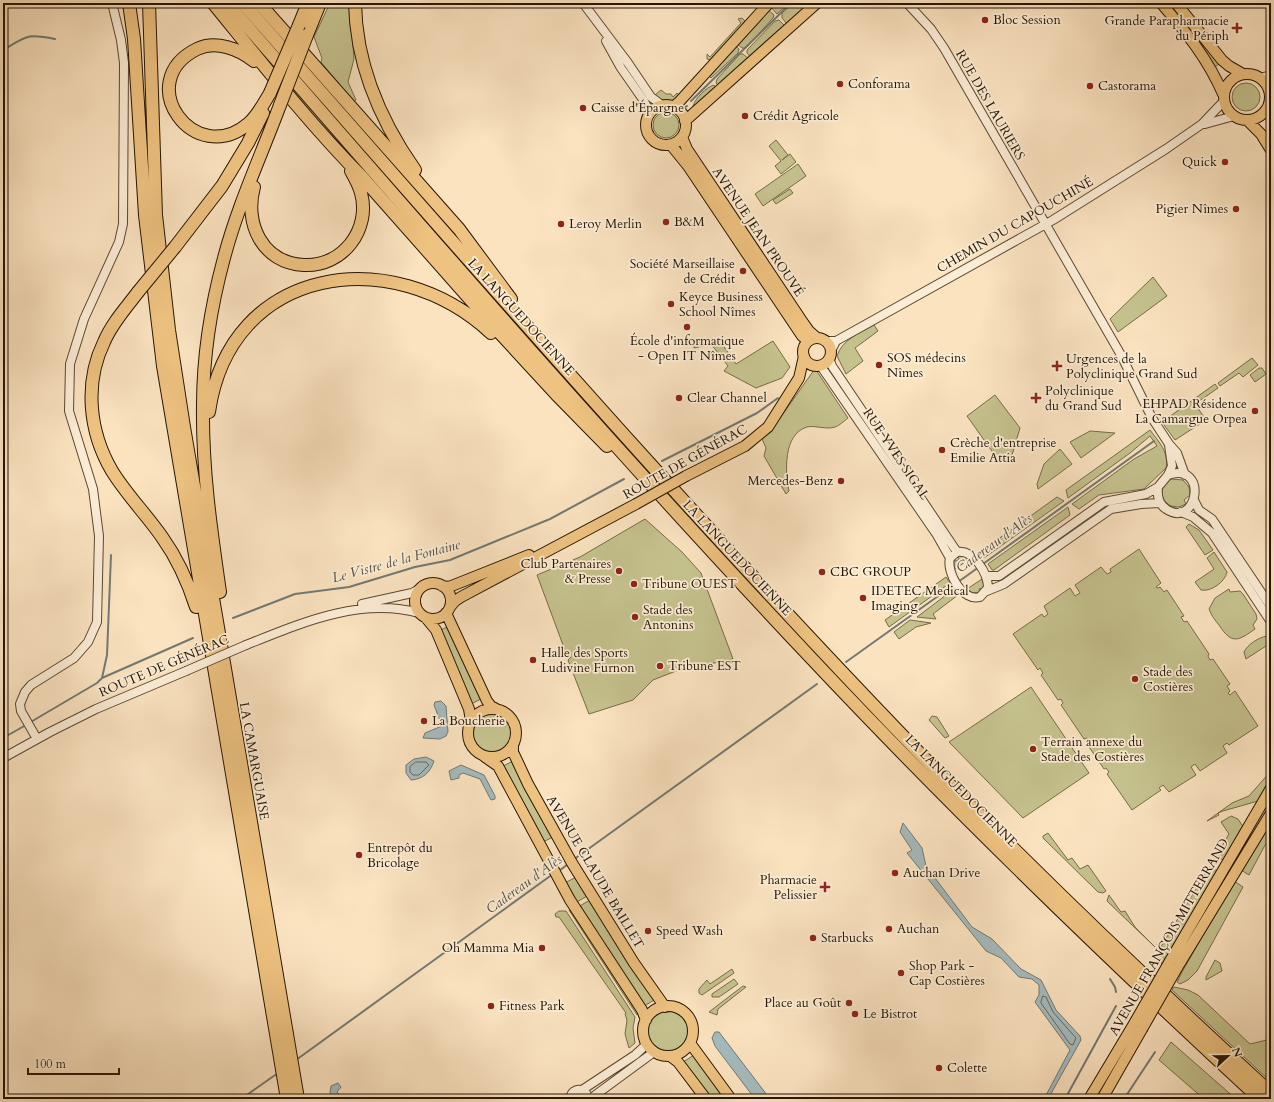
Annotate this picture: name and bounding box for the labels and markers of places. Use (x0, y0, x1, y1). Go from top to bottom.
place label: Bloc Session (993, 11, 1061, 29)
place label: Grande Parapharmacie du Périph (1104, 12, 1229, 45)
marker: Bloc Session (980, 15, 990, 25)
marker: Grande Parapharmacie du Périph (1232, 23, 1242, 33)
place label: Conforama (848, 75, 911, 93)
place label: Castorama (1098, 77, 1156, 95)
marker: Conforama (835, 79, 845, 89)
marker: Castorama (1085, 81, 1095, 91)
place label: Caisse d'Épargne (591, 99, 684, 117)
marker: Caisse d'Épargne (578, 103, 588, 113)
place label: Crédit Agricole (753, 107, 839, 125)
marker: Crédit Agricole (740, 111, 750, 121)
place label: Quick (1182, 153, 1217, 171)
marker: Quick (1220, 157, 1230, 167)
place label: Pigier Nîmes (1155, 200, 1228, 218)
marker: Pigier Nîmes (1231, 204, 1241, 214)
place label: B&M (674, 213, 705, 231)
place label: Leroy Merlin (569, 215, 643, 233)
marker: B&M (661, 217, 671, 227)
marker: Leroy Merlin (556, 219, 566, 229)
place label: Société Marseillaise de Crédit (630, 255, 735, 288)
marker: Société Marseillaise de Crédit (738, 266, 748, 276)
place label: Keyce Business School Nîmes (679, 288, 763, 321)
marker: Keyce Business School Nîmes (666, 299, 676, 309)
marker: École d'informatique - Open IT Nîmes (682, 322, 692, 332)
place label: École d'informatique - Open IT Nîmes (630, 332, 744, 365)
place label: SOS médecins Nîmes (887, 349, 966, 382)
place label: Urgences de la Polyclinique Grand Sud (1066, 350, 1197, 383)
marker: SOS médecins Nîmes (874, 360, 884, 370)
marker: Urgences de la Polyclinique Grand Sud (1051, 360, 1063, 372)
place label: Polyclinique du Grand Sud (1045, 382, 1122, 415)
place label: Clear Channel (687, 389, 767, 407)
marker: Polyclinique du Grand Sud (1030, 392, 1042, 404)
marker: Clear Channel (674, 393, 684, 403)
place label: EHPAD Résidence La Camargue Orpea (1135, 395, 1247, 428)
marker: EHPAD Résidence La Camargue Orpea (1250, 406, 1260, 416)
place label: Crèche d'entreprise Emilie Attia (950, 434, 1057, 467)
marker: Crèche d'entreprise Emilie Attia (937, 445, 947, 455)
place label: Mercedes-Benz (747, 472, 833, 490)
marker: Mercedes-Benz (836, 476, 846, 486)
place label: Club Partenaires & Presse (520, 555, 611, 588)
place label: CBC GROUP (830, 563, 911, 581)
marker: Club Partenaires & Presse (614, 566, 624, 576)
marker: CBC GROUP (817, 567, 827, 577)
place label: Tribune OUEST (642, 575, 737, 593)
marker: Tribune OUEST (629, 579, 639, 589)
place label: IDETEC Medical Imaging (871, 582, 969, 615)
marker: IDETEC Medical Imaging (858, 593, 868, 603)
place label: Stade des Antonins (643, 601, 694, 634)
marker: Stade des Antonins (630, 612, 640, 622)
place label: Halle des Sports Ludivine Furnon (541, 644, 635, 677)
marker: Halle des Sports Ludivine Furnon (528, 655, 538, 665)
place label: Tribune EST (668, 657, 741, 675)
marker: Tribune EST (655, 661, 665, 671)
place label: Stade des Costières (1143, 663, 1193, 696)
marker: Stade des Costières (1130, 674, 1140, 684)
place label: La Boucherie (432, 712, 505, 730)
marker: La Boucherie (419, 716, 429, 726)
place label: Terrain annexe du Stade des Costières (1041, 733, 1144, 766)
marker: Terrain annexe du Stade des Costières (1028, 744, 1038, 754)
place label: Entrepôt du Bricolage (367, 839, 433, 872)
marker: Entrepôt du Bricolage (354, 850, 364, 860)
place label: Auchan Drive (903, 864, 980, 882)
marker: Auchan Drive (890, 868, 900, 878)
place label: Pharmacie Pelissier (760, 871, 817, 904)
marker: Pharmacie Pelissier (820, 882, 830, 892)
place label: Auchan (897, 920, 940, 938)
place label: Speed Wash (656, 922, 723, 940)
marker: Auchan (884, 924, 894, 934)
marker: Speed Wash (643, 926, 653, 936)
place label: Starbucks (821, 929, 873, 947)
marker: Starbucks (808, 933, 818, 943)
place label: Oh Mamma Mia (442, 939, 534, 957)
marker: Oh Mamma Mia (537, 943, 547, 953)
place label: Shop Park - Cap Costières (909, 957, 985, 990)
marker: Shop Park - Cap Costières (896, 968, 906, 978)
place label: Place au Goût (764, 994, 841, 1012)
place label: Fitness Park (499, 997, 565, 1015)
marker: Place au Goût (844, 998, 854, 1008)
marker: Fitness Park (486, 1001, 496, 1011)
place label: Le Bistrot (863, 1005, 917, 1023)
marker: Le Bistrot (850, 1009, 860, 1019)
place label: Colette (947, 1059, 987, 1077)
marker: Colette (934, 1063, 944, 1073)

